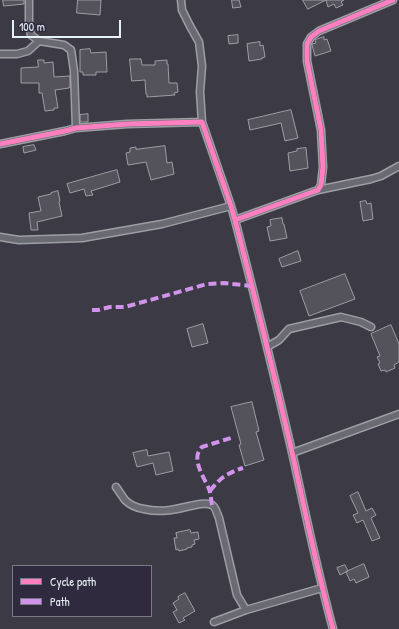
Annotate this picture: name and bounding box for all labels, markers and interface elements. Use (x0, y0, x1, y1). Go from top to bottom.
scale bar (14, 12, 123, 38)
text: 100 m (19, 18, 45, 35)
legend (12, 565, 152, 617)
text: Cycle path (50, 573, 96, 590)
text: Path (50, 593, 70, 610)

